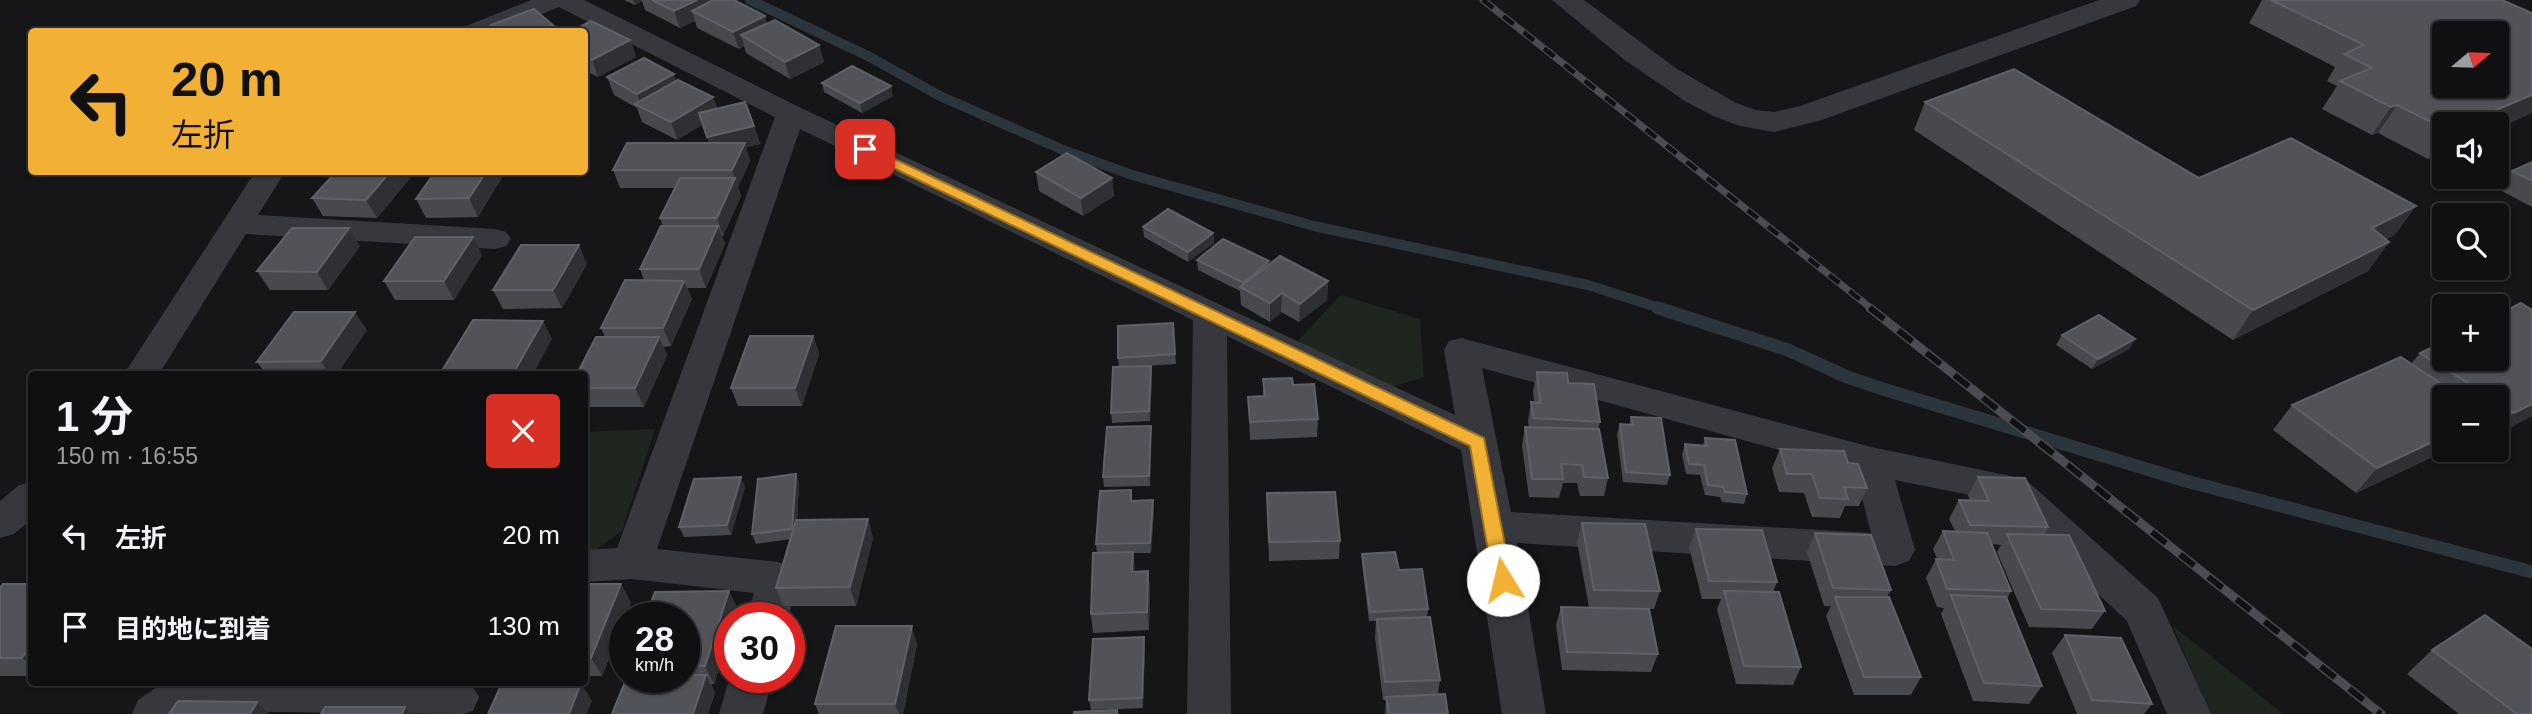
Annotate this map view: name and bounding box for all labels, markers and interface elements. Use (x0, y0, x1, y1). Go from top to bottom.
north arrow (2432, 21, 2510, 98)
map controls (2432, 21, 2509, 462)
text: 20 m (171, 52, 283, 106)
icon: left (56, 56, 147, 147)
button: sound (2432, 112, 2509, 189)
text: 左折 (171, 117, 235, 153)
pin (835, 119, 895, 179)
icon: arrive (846, 130, 884, 168)
button: search (2432, 203, 2509, 280)
button: + (2432, 294, 2509, 371)
button: − (2432, 385, 2509, 462)
text: 1 分 (56, 393, 133, 440)
button: close (486, 394, 560, 468)
text: 150 m · 16:55 (56, 443, 198, 469)
icon: left (56, 517, 94, 555)
text: 20 m (502, 520, 560, 550)
text: 左折 (115, 523, 167, 553)
position arrow (1466, 543, 1540, 617)
speed limit sign: 30 (714, 602, 805, 693)
icon: arrive (56, 608, 94, 646)
text: 130 m (488, 611, 560, 641)
text: 目的地に到着 (115, 614, 271, 644)
text: 28 (635, 619, 674, 658)
text: km/h (635, 655, 674, 675)

